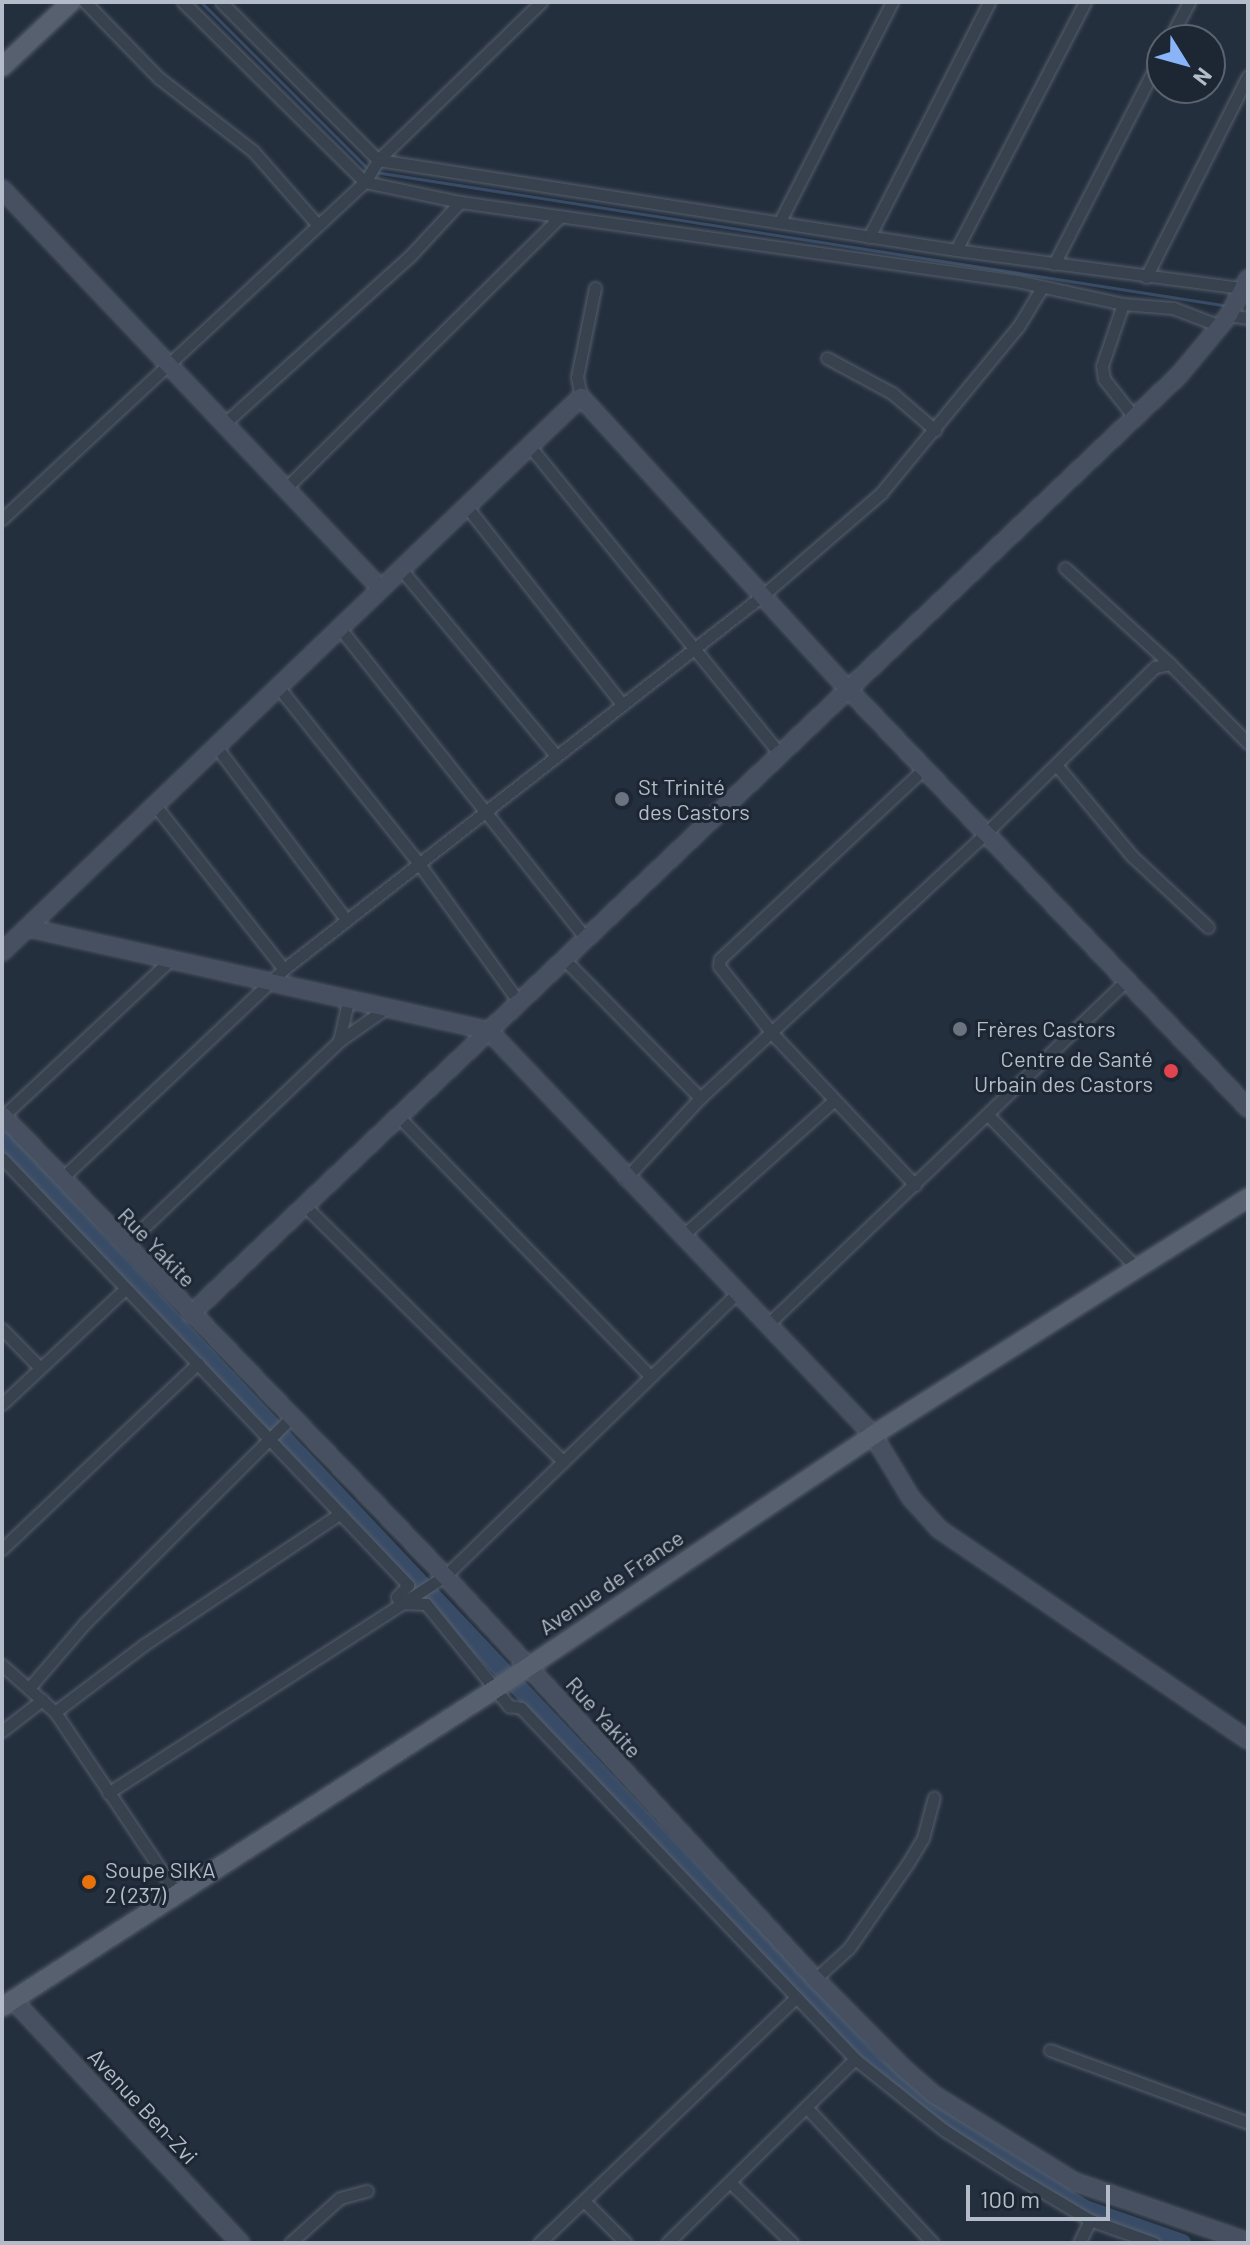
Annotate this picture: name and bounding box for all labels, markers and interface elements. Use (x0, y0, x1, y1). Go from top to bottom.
north arrow (1146, 24, 1226, 104)
text: N (1189, 64, 1218, 91)
place label: St Trinité des Castors (638, 773, 750, 824)
marker: St Trinité des Castors (613, 790, 631, 808)
place label: Frères Castors (976, 1016, 1115, 1042)
marker: Frères Castors (951, 1020, 969, 1038)
place label: Centre de Santé Urbain des Castors (974, 1045, 1153, 1096)
marker: Centre de Santé Urbain des Castors (1160, 1060, 1182, 1082)
street label: Rue Yakite (113, 1202, 201, 1292)
street label: Avenue de France (534, 1524, 688, 1640)
street label: Rue Yakite (561, 1671, 647, 1763)
place label: Soupe SIKA 2 (237) (105, 1856, 216, 1908)
marker: Soupe SIKA 2 (237) (80, 1873, 98, 1891)
street label: Avenue Ben-Zvi (83, 2043, 203, 2169)
scale bar (970, 2169, 1114, 2219)
text: 100 m (980, 2184, 1040, 2213)

